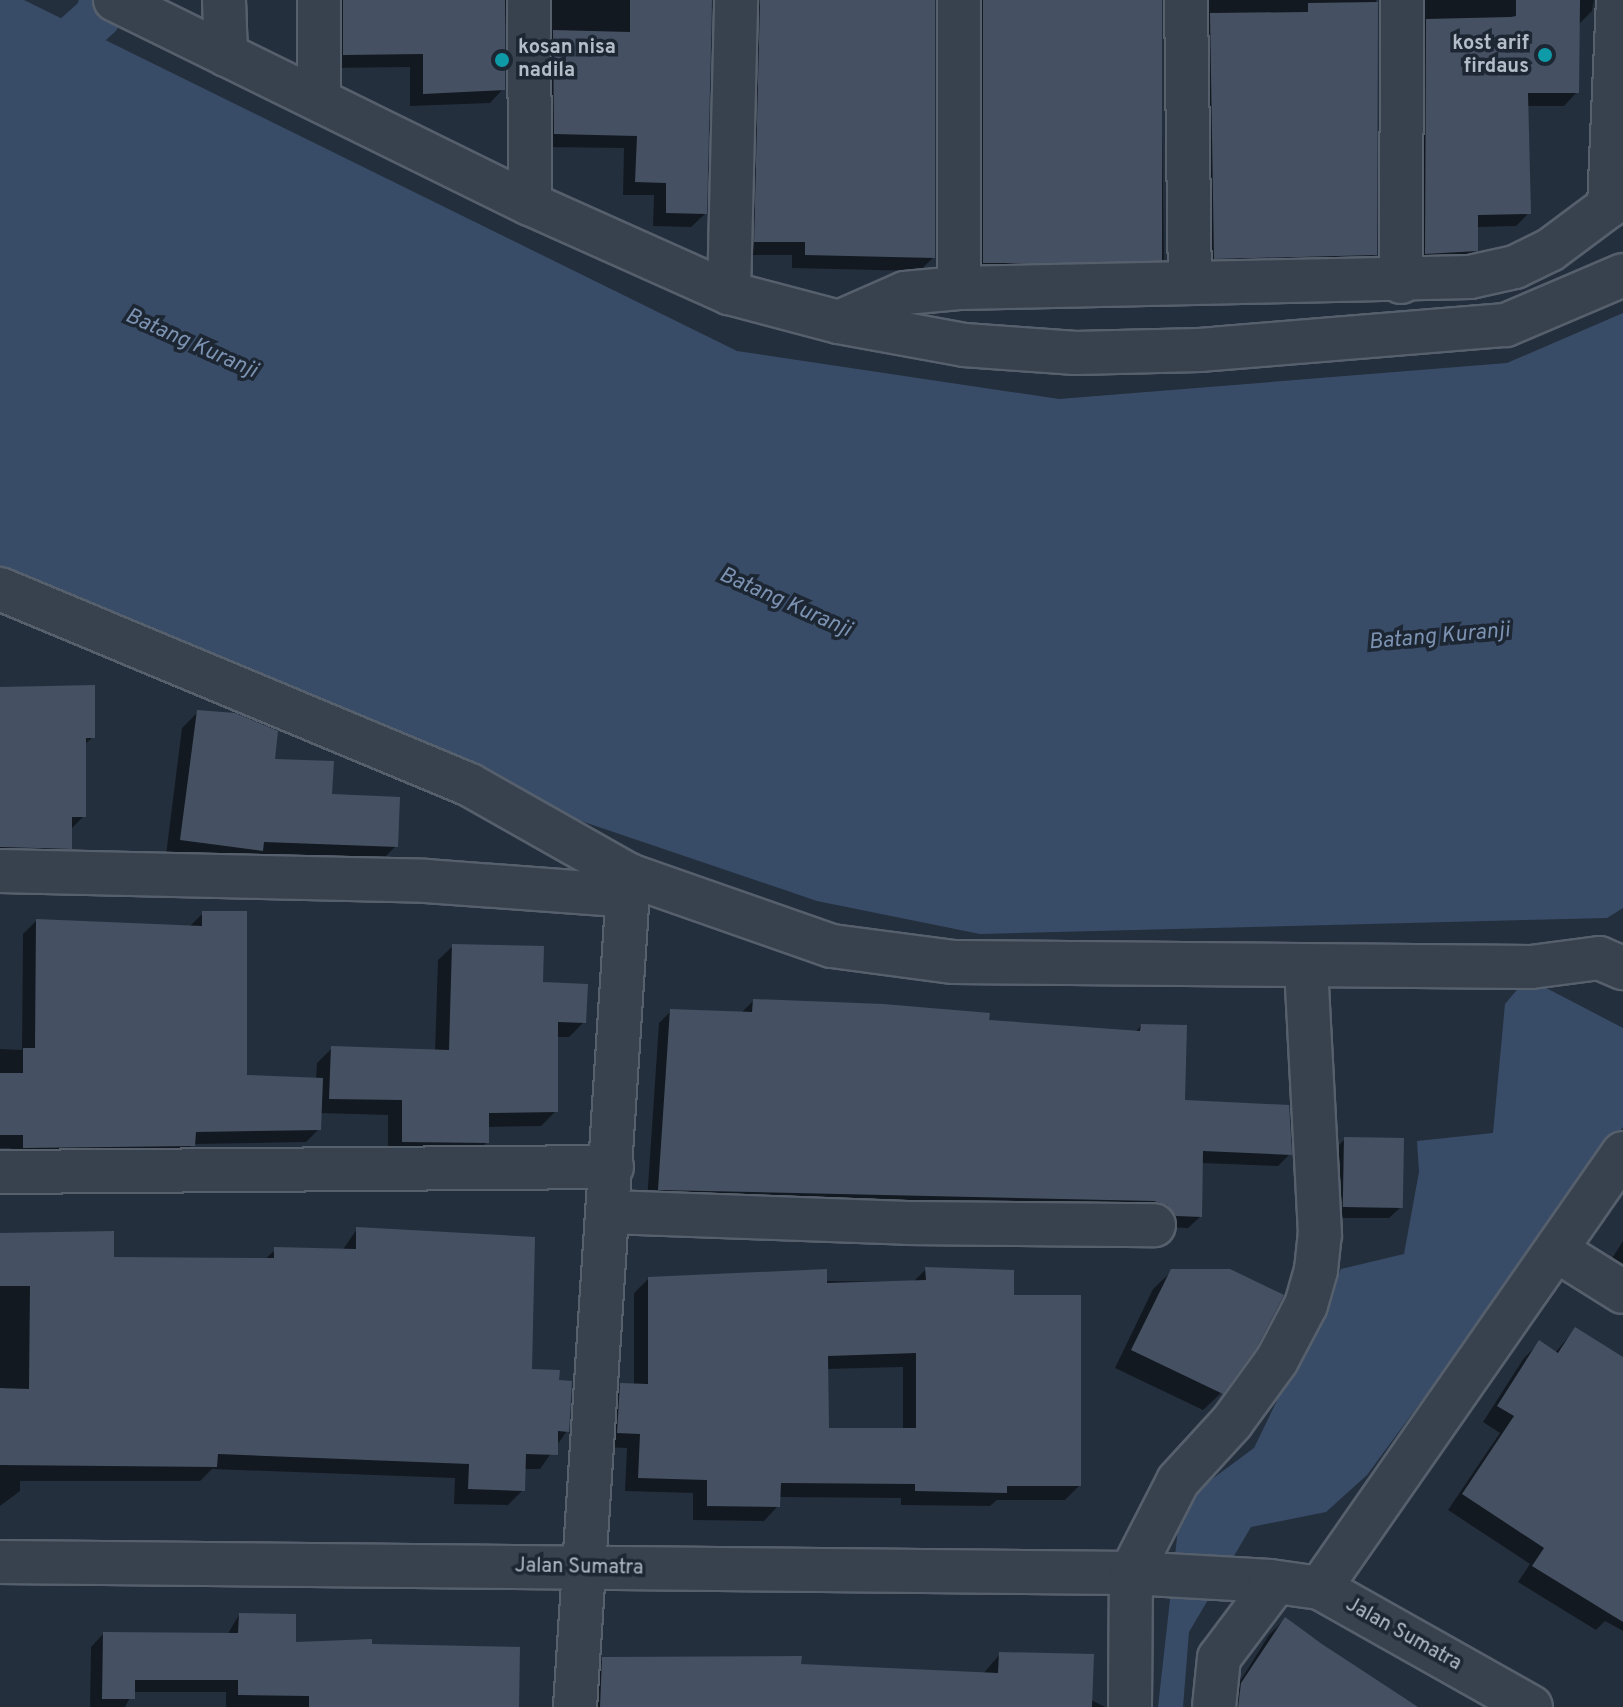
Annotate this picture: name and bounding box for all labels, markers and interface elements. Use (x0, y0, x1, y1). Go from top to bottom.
place label: kost arif firdaus (1452, 32, 1529, 79)
place label: kosan nisa nadila (518, 36, 616, 83)
marker: kost arif firdaus (1536, 46, 1554, 64)
marker: kosan nisa nadila (493, 51, 511, 69)
water label: Batang Kuranji (121, 303, 261, 385)
water label: Batang Kuranji (715, 562, 855, 644)
water label: Batang Kuranji (1367, 618, 1511, 656)
street label: Jalan Sumatra (514, 1555, 644, 1581)
street label: Jalan Sumatra (1341, 1593, 1465, 1677)

